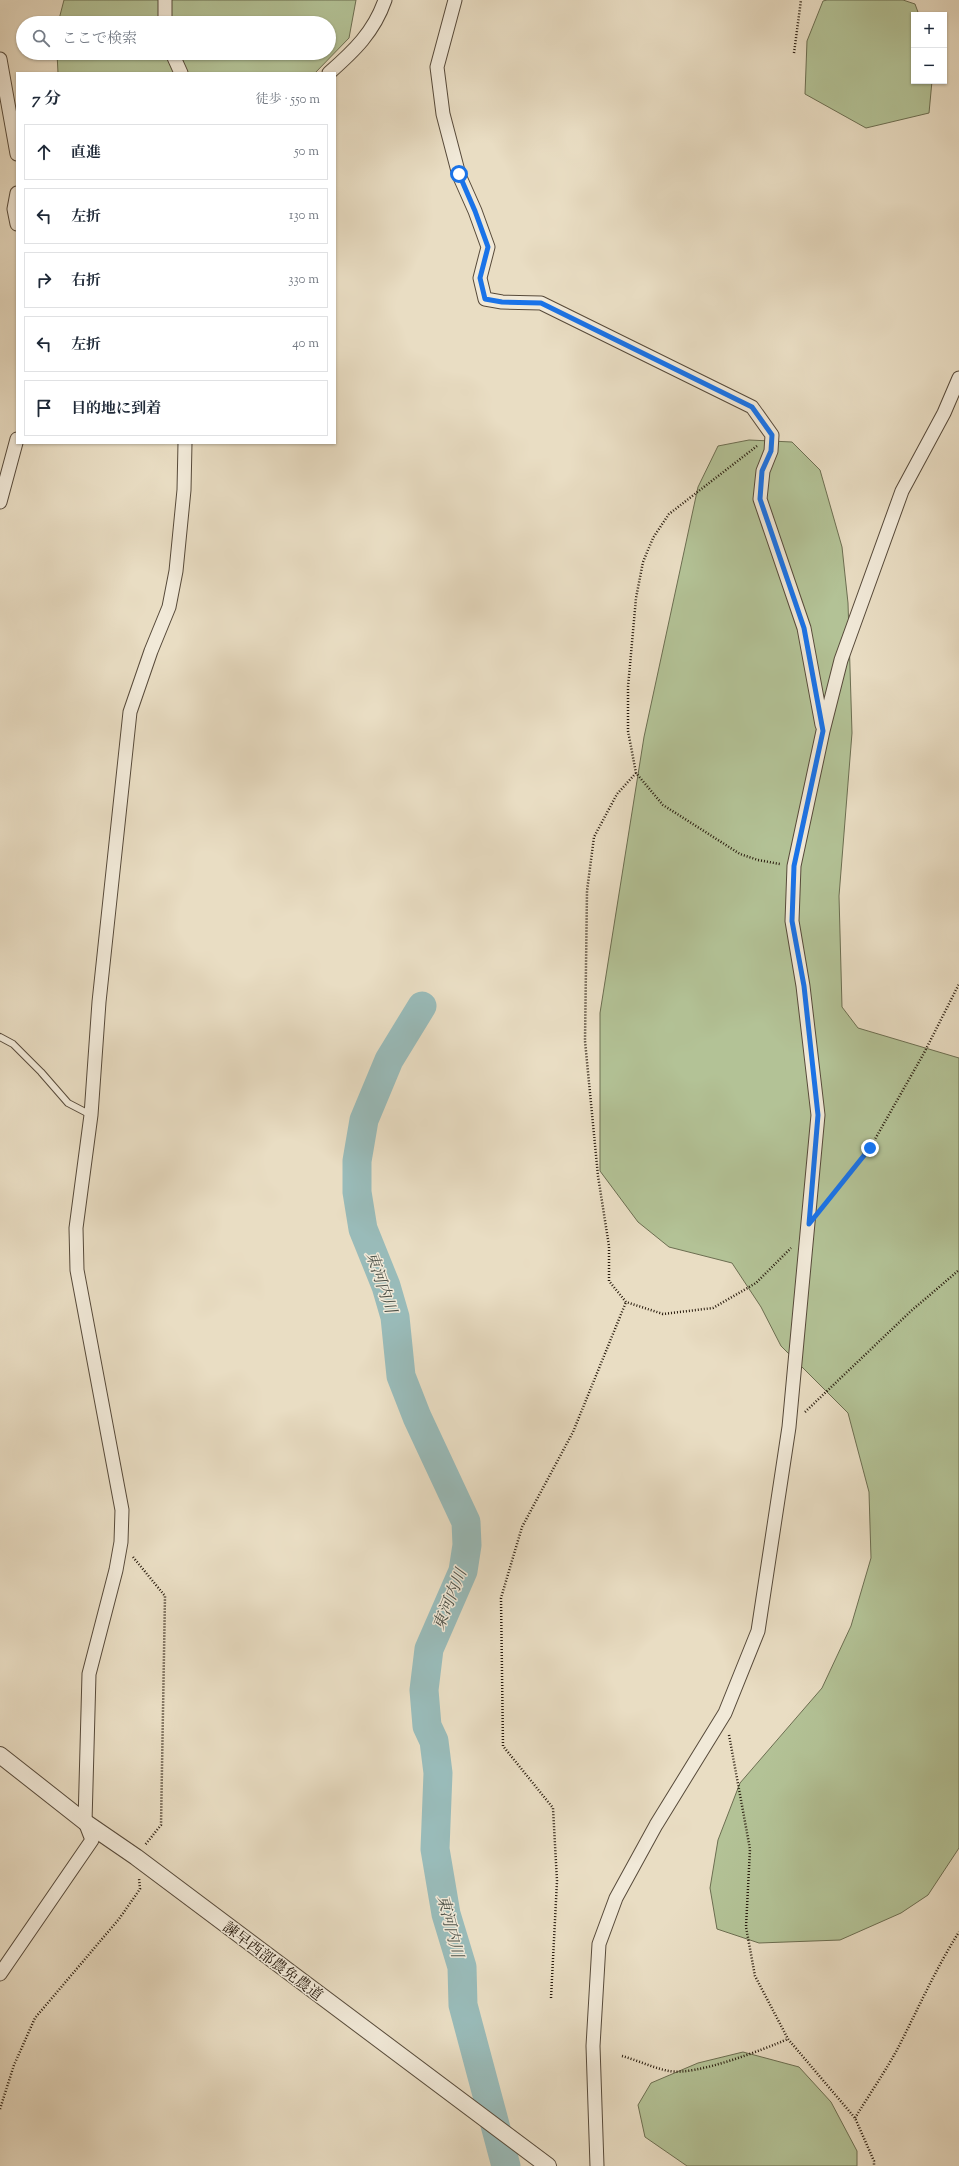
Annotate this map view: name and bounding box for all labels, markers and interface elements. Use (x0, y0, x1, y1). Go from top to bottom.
map controls (911, 12, 947, 84)
button: + (911, 12, 947, 48)
search box (16, 16, 336, 60)
icon: search (30, 27, 52, 49)
text: ここで検索 (62, 29, 137, 50)
button: − (911, 48, 947, 84)
text: 7 分 (32, 88, 61, 112)
text: 徒歩 · 550 m (256, 91, 320, 109)
icon: ahead (33, 141, 55, 163)
text: 直進 (71, 143, 101, 164)
text: 50 m (294, 143, 319, 161)
route start (450, 165, 468, 183)
icon: left (33, 205, 55, 227)
text: 左折 (71, 207, 101, 228)
text: 130 m (289, 207, 319, 225)
icon: right (33, 269, 55, 291)
text: 右折 (71, 271, 101, 292)
text: 330 m (288, 271, 319, 289)
icon: left (33, 333, 55, 355)
text: 左折 (71, 335, 101, 356)
text: 40 m (292, 335, 319, 353)
icon: arrive (33, 397, 55, 419)
text: 目的地に到着 (71, 399, 161, 420)
route end (861, 1139, 879, 1157)
water label: 東河内川 (358, 1249, 402, 1319)
water label: 東河内川 (429, 1564, 475, 1634)
water label: 東河内川 (430, 1893, 468, 1962)
street label: 諫早西部農免農道 (218, 1918, 326, 2007)

